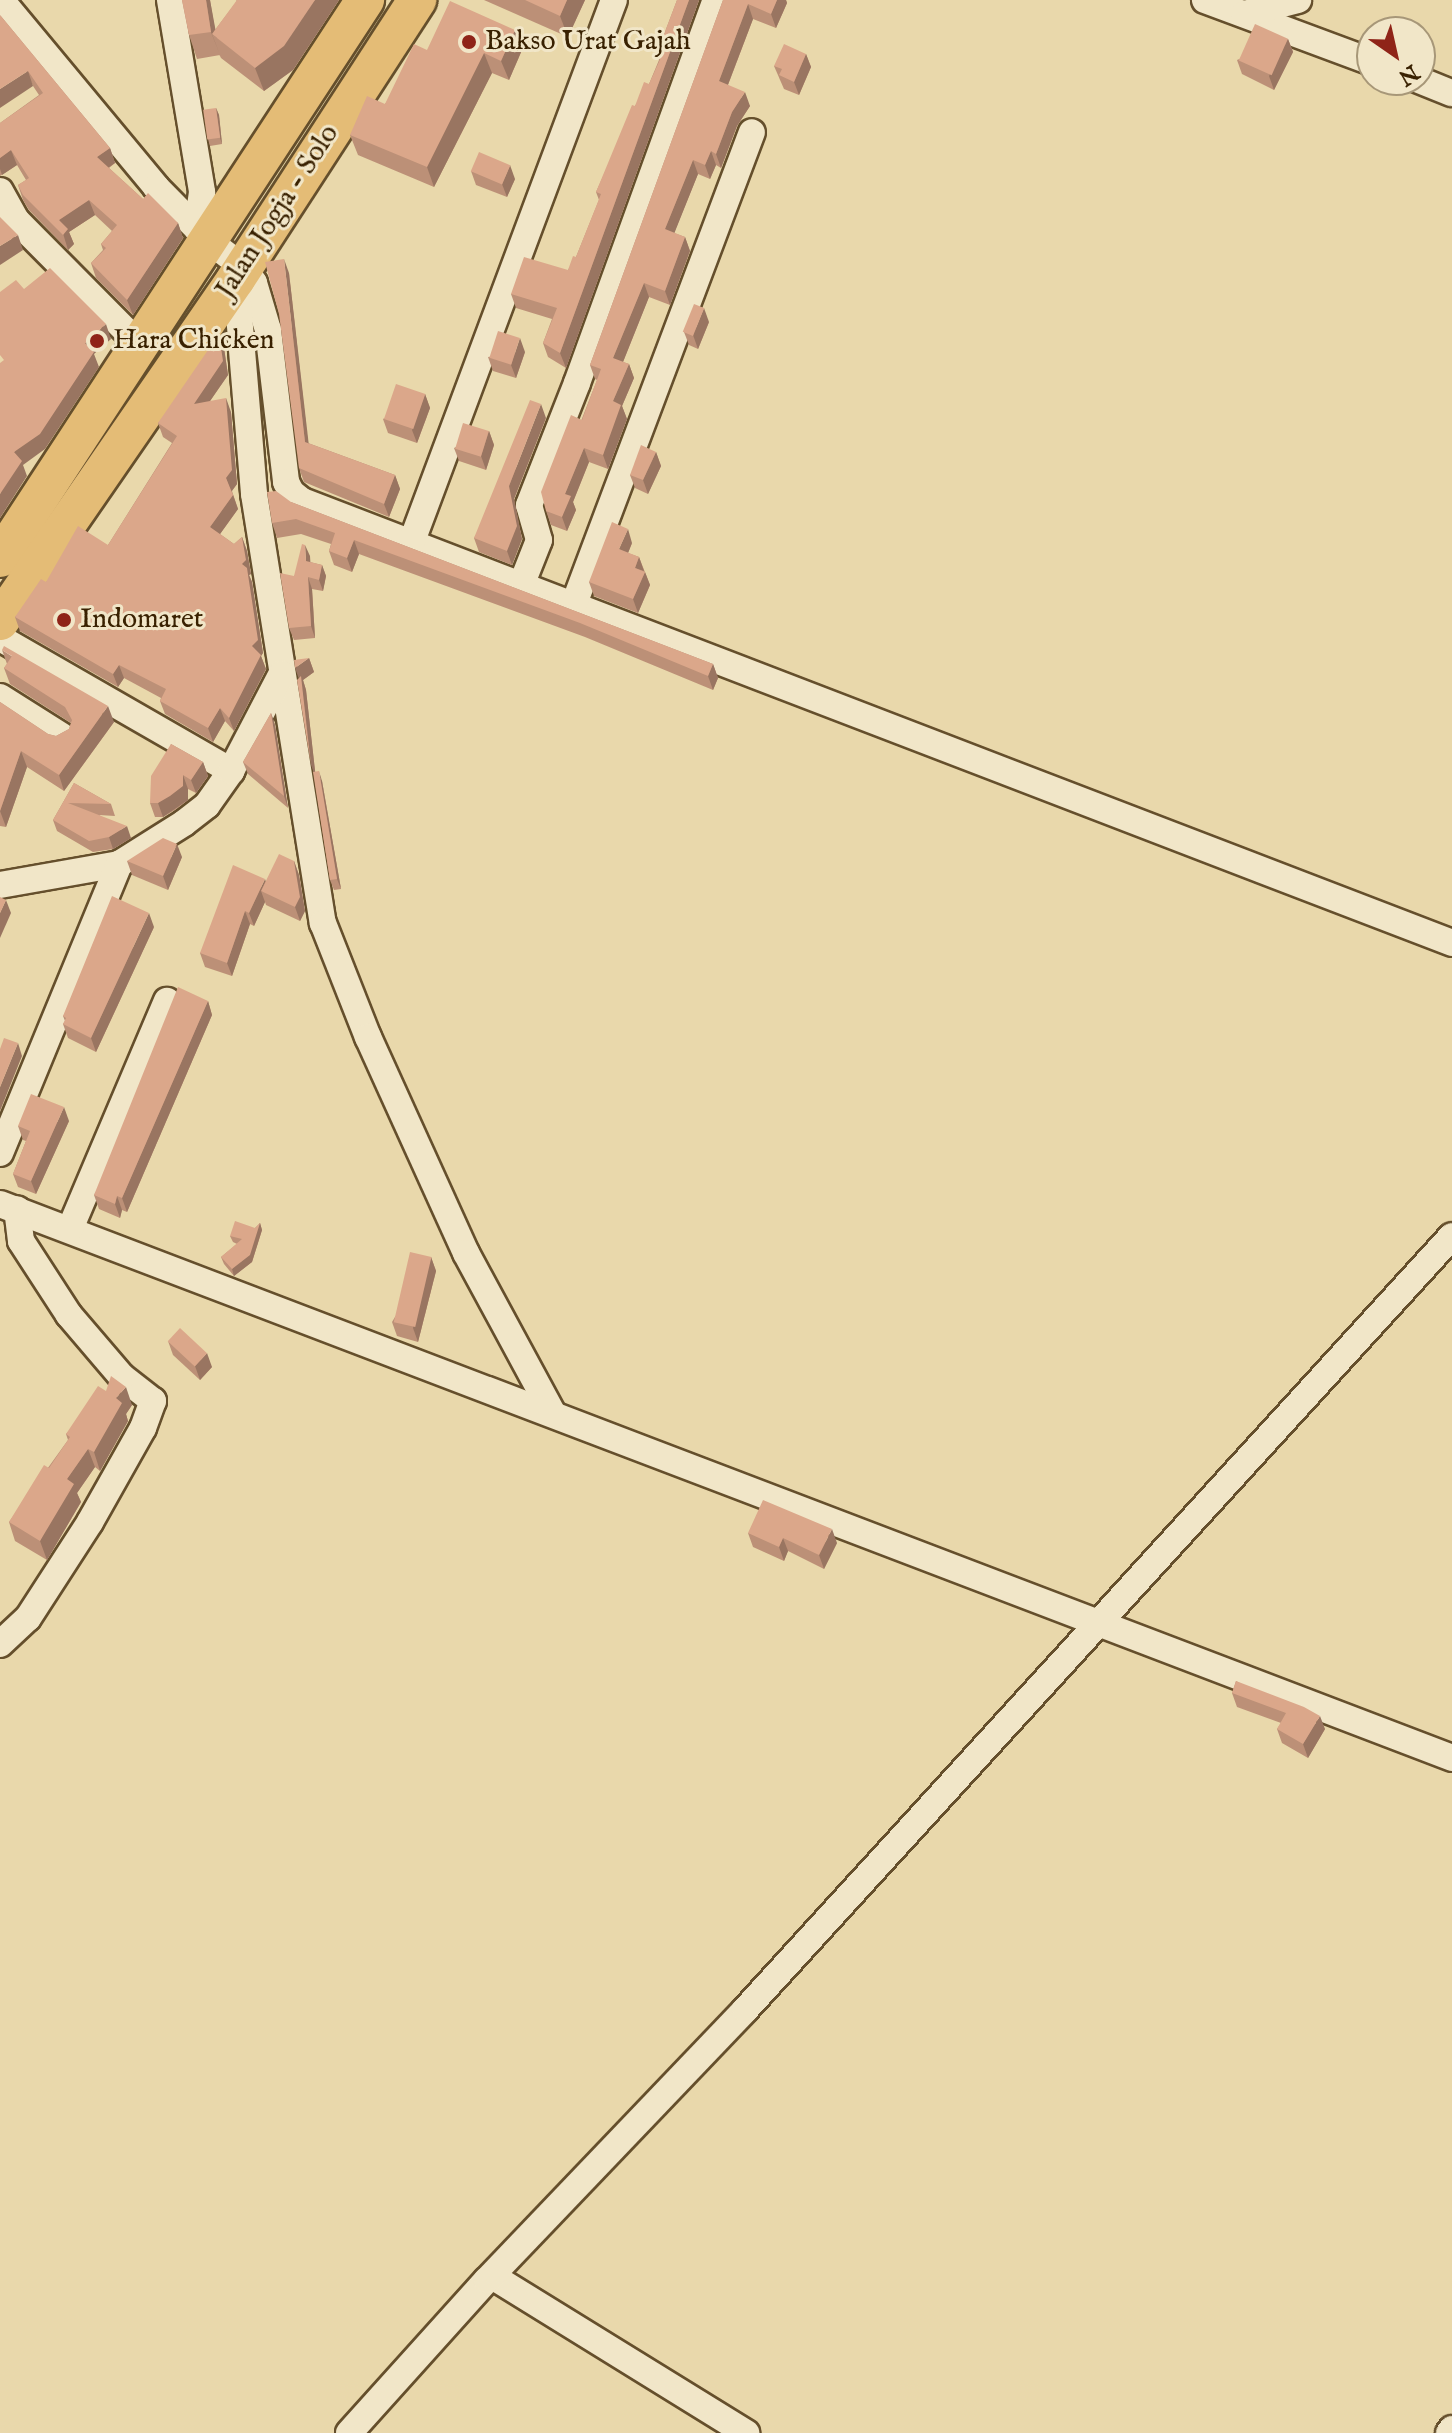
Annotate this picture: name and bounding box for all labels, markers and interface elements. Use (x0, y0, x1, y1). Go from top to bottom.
north arrow (1356, 16, 1436, 96)
place label: Bakso Urat Gajah (485, 25, 691, 59)
marker: Bakso Urat Gajah (460, 33, 478, 51)
text: N (1393, 57, 1424, 91)
street label: Jalan Jogja - Solo (209, 119, 347, 305)
place label: Hara Chicken (113, 324, 275, 358)
marker: Hara Chicken (88, 332, 106, 350)
place label: Indomaret (80, 603, 203, 637)
marker: Indomaret (55, 611, 73, 629)

